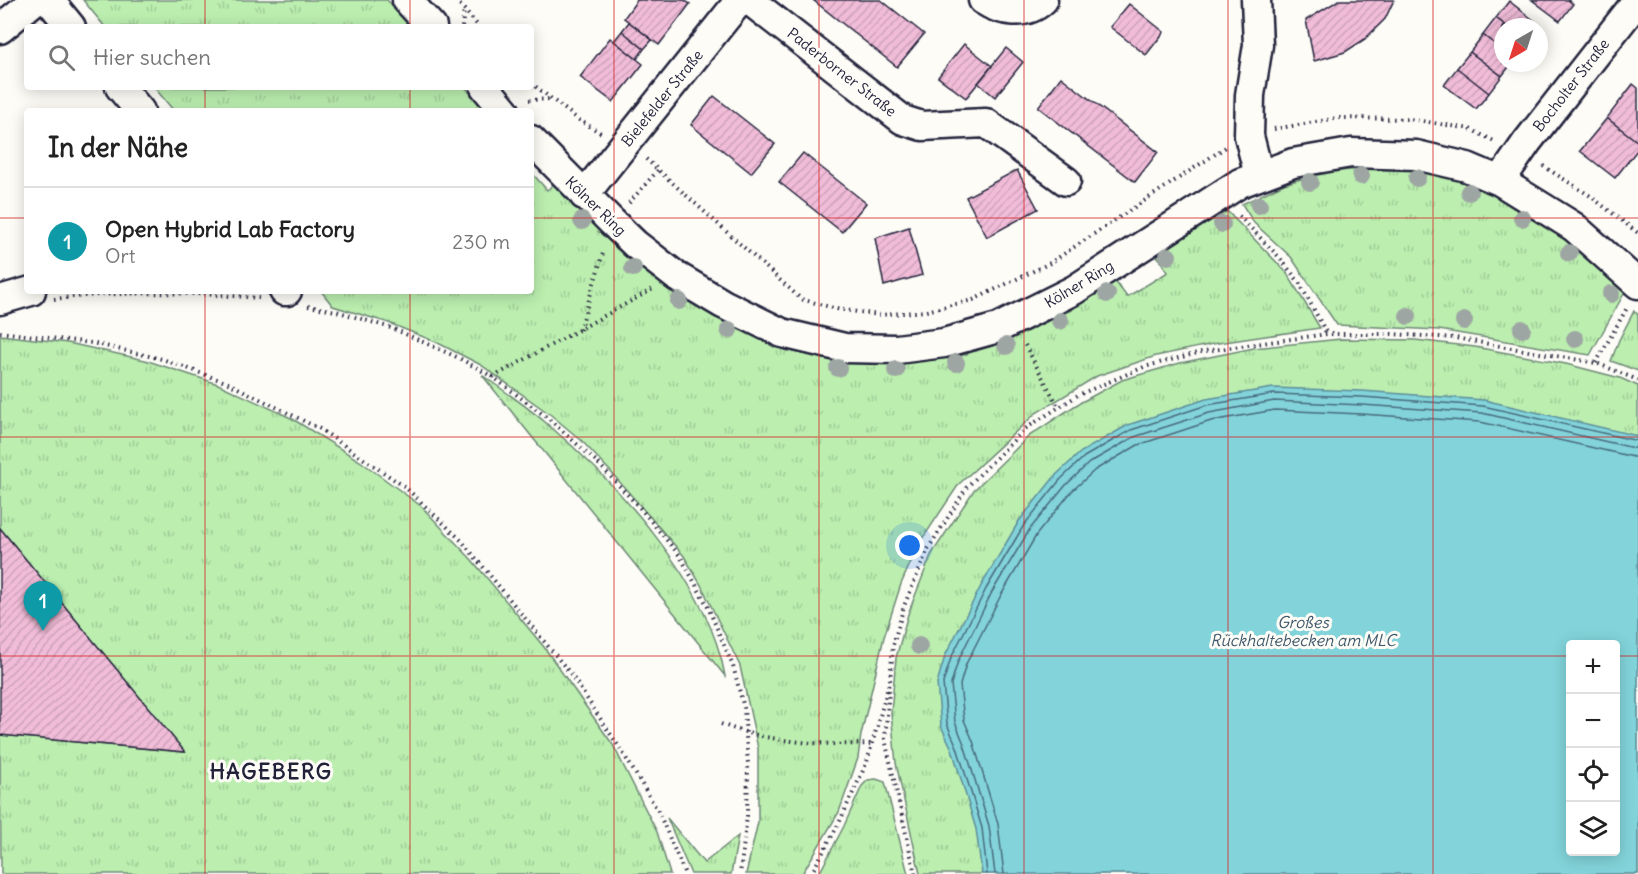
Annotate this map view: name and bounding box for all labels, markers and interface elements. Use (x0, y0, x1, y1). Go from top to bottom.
north arrow (1494, 18, 1548, 72)
street label: Paderborner Straße (784, 23, 900, 121)
search box (24, 24, 534, 90)
street label: Bocholter Straße (1529, 35, 1613, 135)
icon: search (45, 41, 78, 74)
text: Hier suchen (93, 43, 211, 71)
street label: Bielefelder Straße (617, 46, 707, 150)
text: In der Nähe (48, 131, 188, 164)
street label: Kölner Ring (562, 172, 630, 240)
text: Open Hybrid Lab Factory (105, 215, 355, 243)
text: 1 (64, 229, 71, 254)
text: 230 m (452, 229, 510, 254)
text: Ort (105, 243, 135, 268)
street label: Kölner Ring (1041, 256, 1117, 312)
your location (895, 531, 924, 560)
pin: 1 (24, 582, 63, 631)
water label: Großes Rückhaltebecken am MLC (1210, 612, 1398, 650)
map controls (1566, 640, 1620, 856)
button: + (1566, 640, 1620, 694)
button: − (1566, 694, 1620, 748)
button: locate (1566, 748, 1620, 802)
district label: HAGEBERG (210, 758, 332, 785)
button: layers (1566, 802, 1620, 856)

